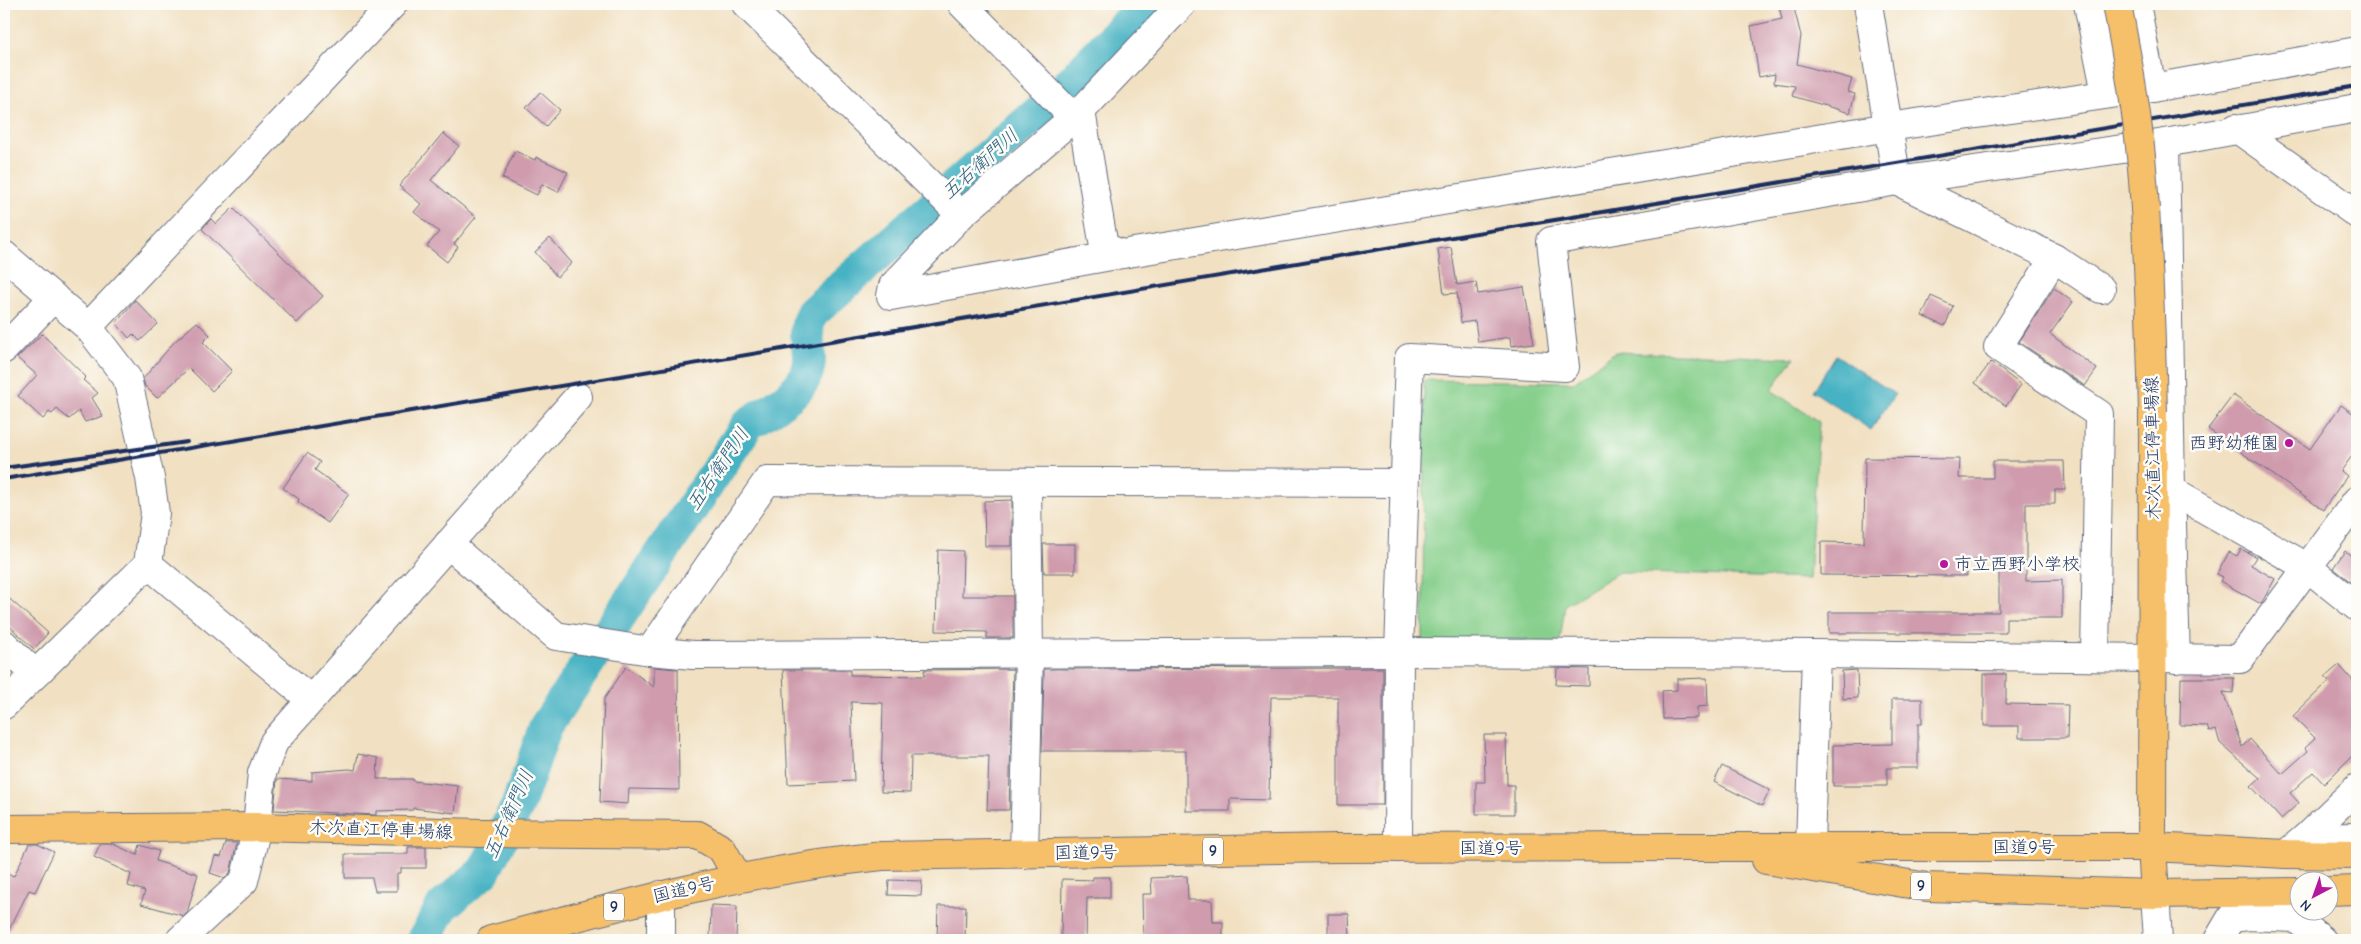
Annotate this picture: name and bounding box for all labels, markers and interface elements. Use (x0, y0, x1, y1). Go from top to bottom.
water label: 五右衛門川 (937, 124, 1023, 204)
street label: 木次直江停車場線 (2141, 376, 2165, 520)
water label: 五右衛門川 (682, 423, 754, 515)
place label: 西野幼稚園 (2189, 433, 2279, 454)
marker: 西野幼稚園 (2283, 437, 2295, 449)
place label: 市立西野小学校 (1954, 554, 2080, 575)
marker: 市立西野小学校 (1938, 558, 1950, 570)
water label: 五右衛門川 (480, 766, 538, 862)
street label: 木次直江停車場線 (309, 817, 453, 843)
street label: 国道9号 (1992, 837, 2056, 858)
road number: 9 (1203, 838, 1223, 864)
street label: 国道9号 (1459, 838, 1523, 859)
street label: 国道9号 (1054, 842, 1118, 864)
road number: 9 (1911, 872, 1931, 899)
north arrow (2288, 872, 2338, 922)
street label: 国道9号 (651, 873, 717, 907)
road number: 9 (604, 894, 624, 920)
text: N (2297, 896, 2315, 915)

